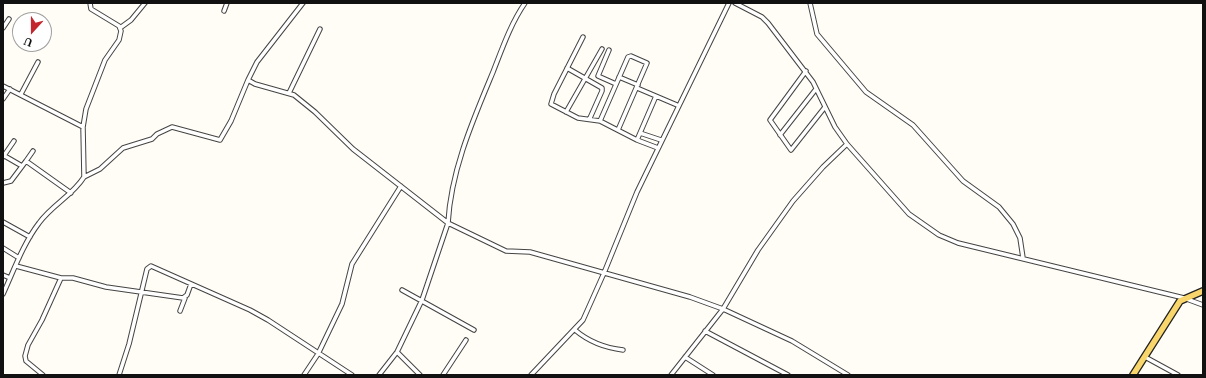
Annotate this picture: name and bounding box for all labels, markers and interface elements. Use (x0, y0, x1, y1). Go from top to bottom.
north arrow (12, 12, 52, 52)
text: U (22, 34, 35, 50)

